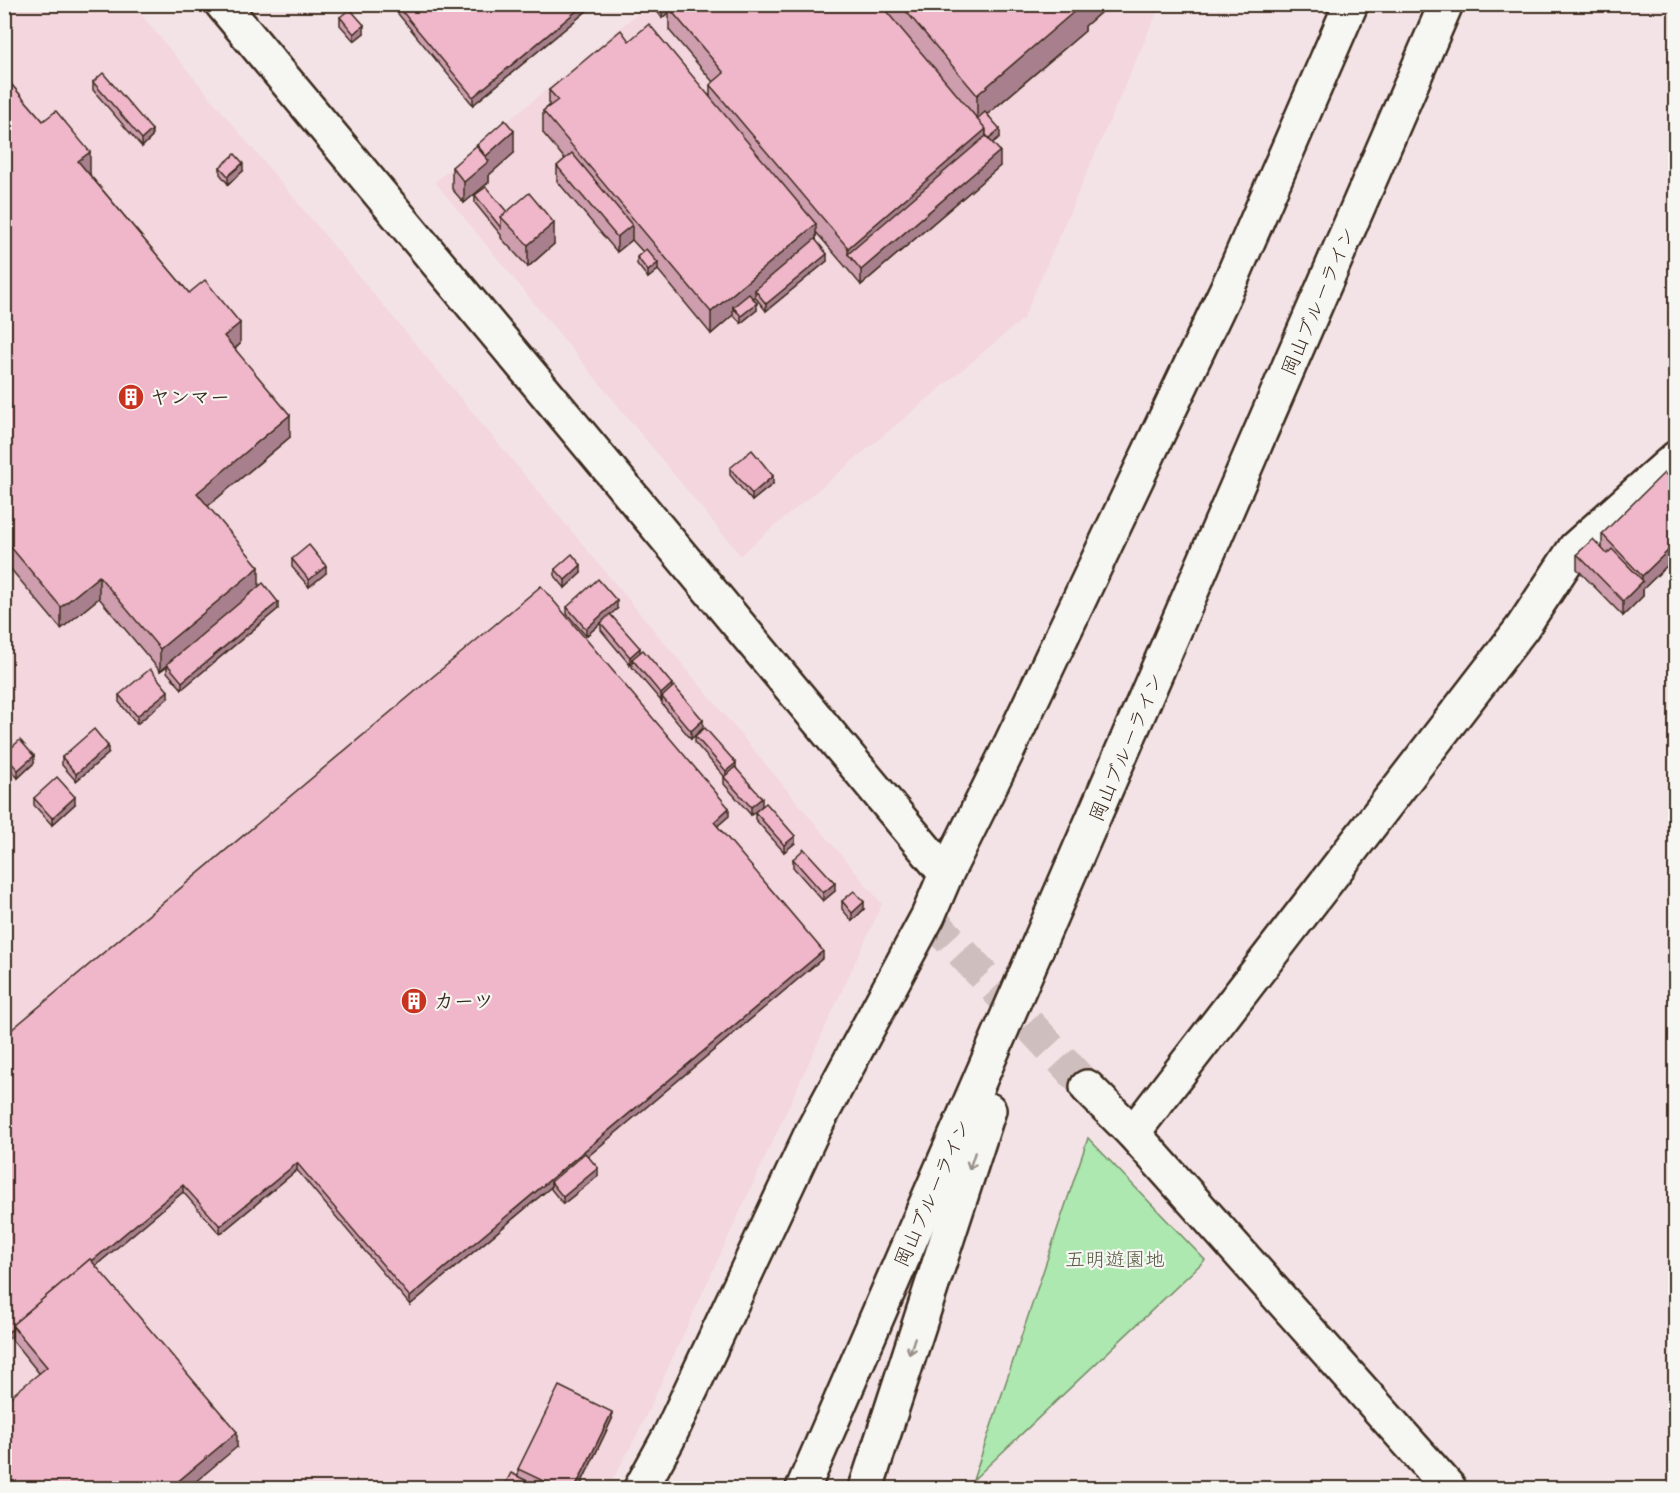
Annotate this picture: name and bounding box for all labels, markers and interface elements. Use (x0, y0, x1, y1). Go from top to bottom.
street label: 岡山ブルーライン (1271, 221, 1366, 381)
place label: ヤンマー (150, 380, 230, 415)
building icon: ヤンマー (116, 382, 146, 412)
street label: 岡山ブルーライン (1079, 667, 1174, 827)
place label: カーツ (434, 984, 494, 1019)
building icon: カーツ (399, 986, 429, 1016)
street label: 岡山ブルーライン (884, 1113, 981, 1273)
one-way arrow (966, 1151, 977, 1170)
park label: 五明遊園地 (1065, 1242, 1165, 1277)
one-way arrow (906, 1336, 917, 1355)

